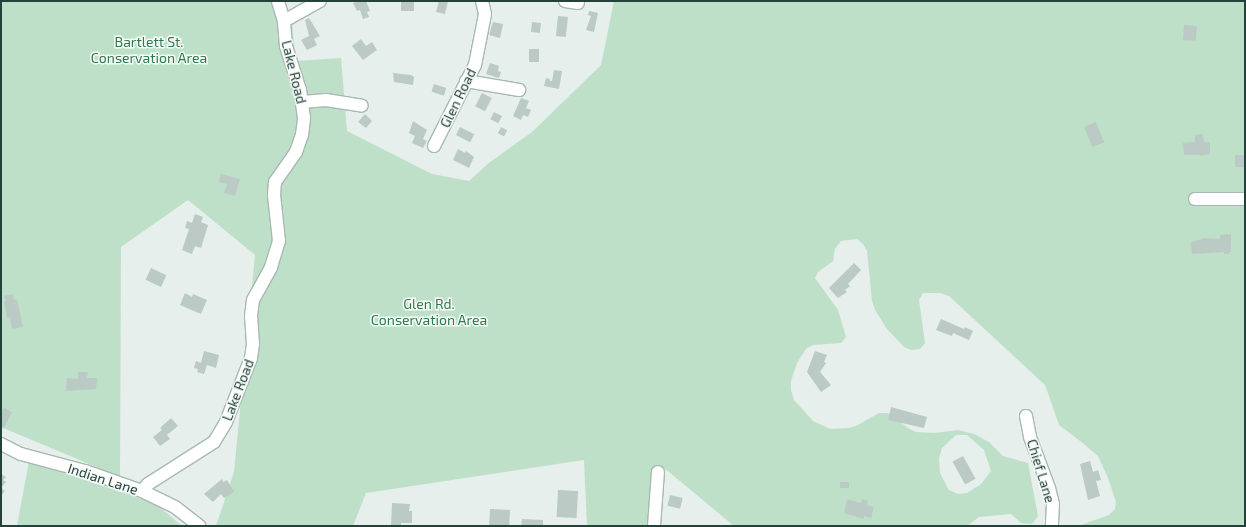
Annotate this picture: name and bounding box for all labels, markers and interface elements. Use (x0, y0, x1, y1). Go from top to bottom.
park label: Bartlett St. Conservation Area (91, 34, 207, 66)
street label: Lake Road (278, 39, 310, 105)
street label: Glen Road (436, 66, 480, 130)
park label: Glen Rd. Conservation Area (371, 296, 487, 328)
street label: Lake Road (219, 357, 257, 423)
street label: Chief Lane (1023, 437, 1059, 505)
street label: Indian Lane (66, 460, 140, 498)

